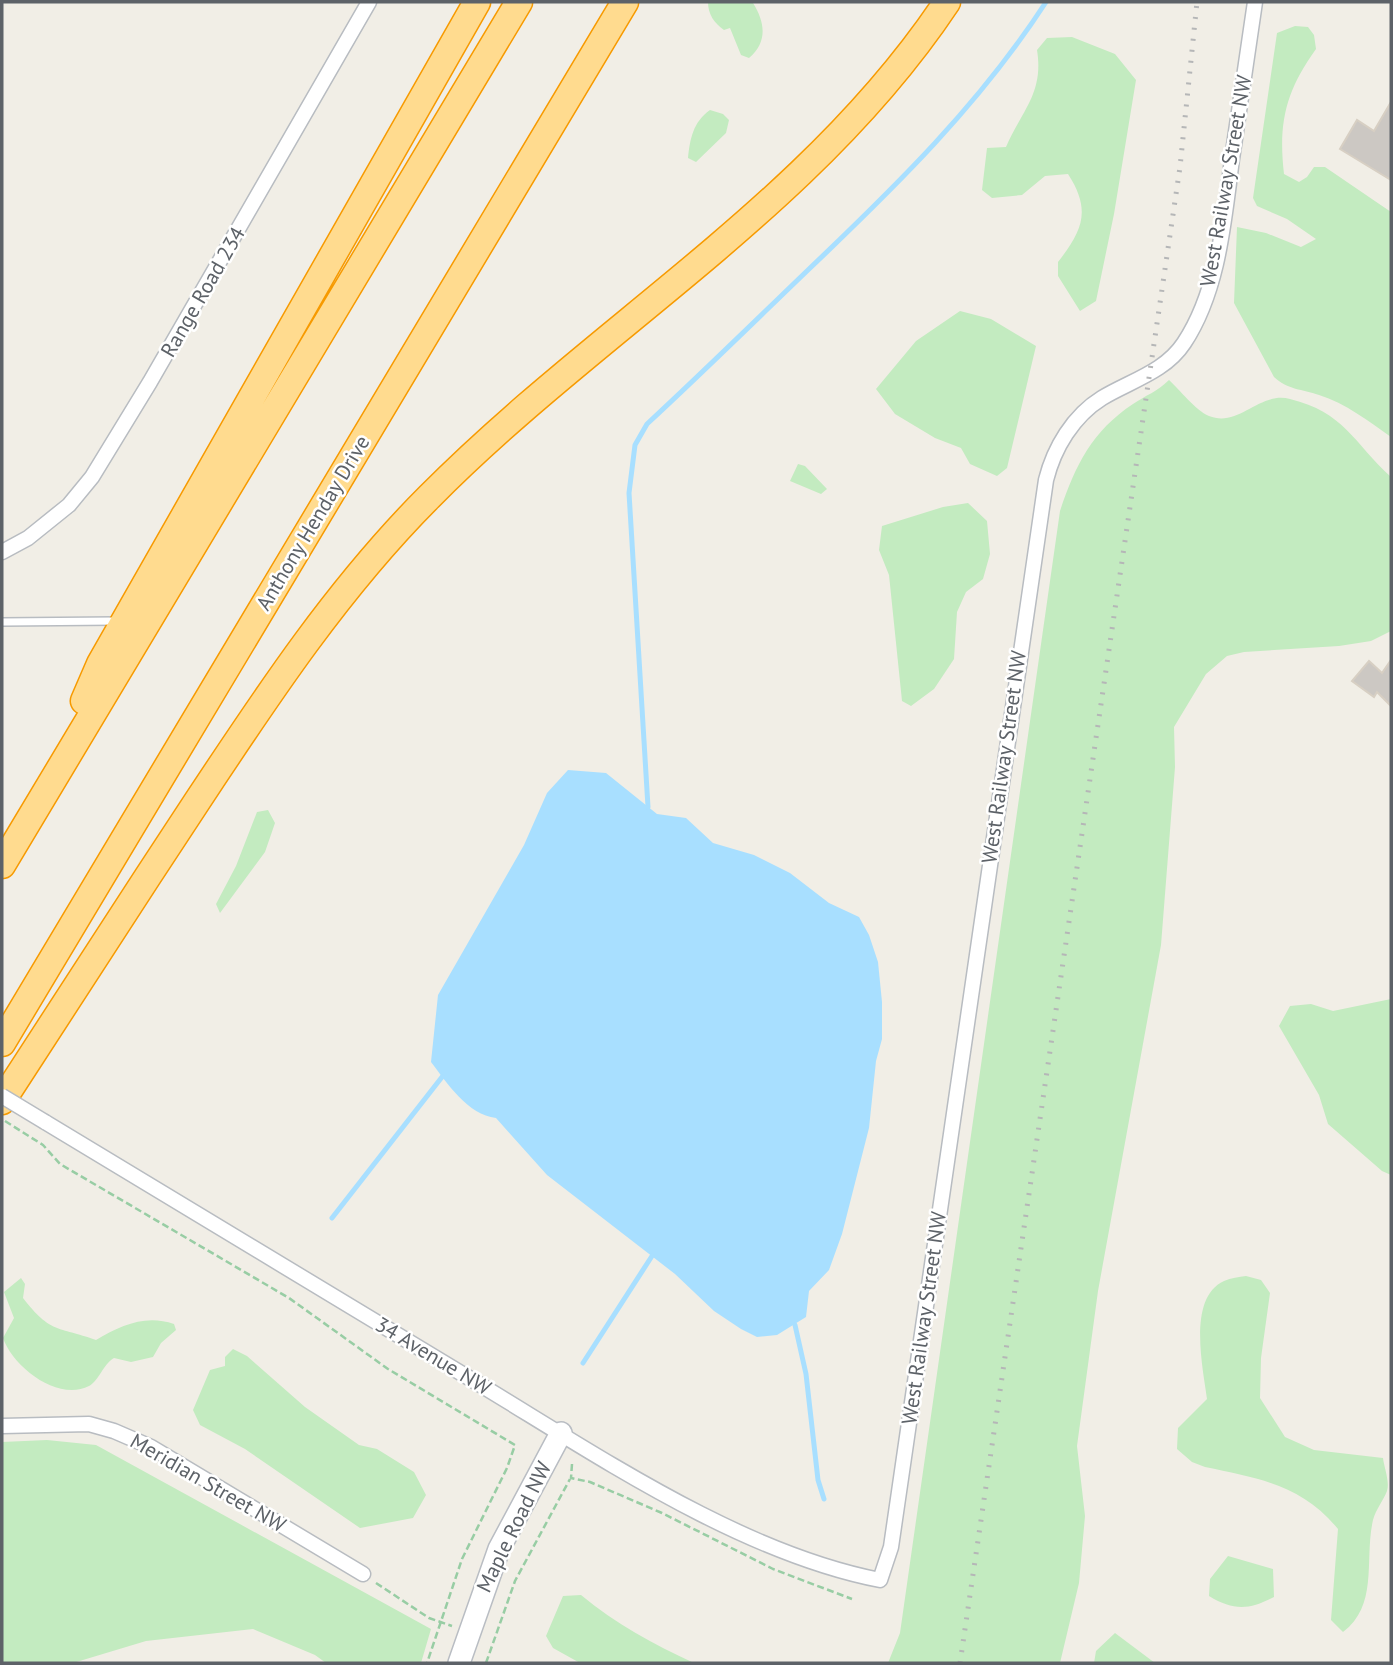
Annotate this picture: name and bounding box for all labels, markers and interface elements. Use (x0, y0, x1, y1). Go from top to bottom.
street label: West Railway Street NW (1194, 72, 1258, 289)
street label: Range Road 234 (154, 222, 251, 362)
street label: Anthony Henday Drive (250, 430, 376, 615)
street label: West Railway Street NW (975, 648, 1032, 865)
street label: West Railway Street NW (895, 1209, 952, 1426)
street label: 34 Avenue NW (370, 1310, 497, 1401)
street label: Meridian Street NW (126, 1427, 291, 1538)
street label: Maple Road NW (470, 1456, 557, 1597)

